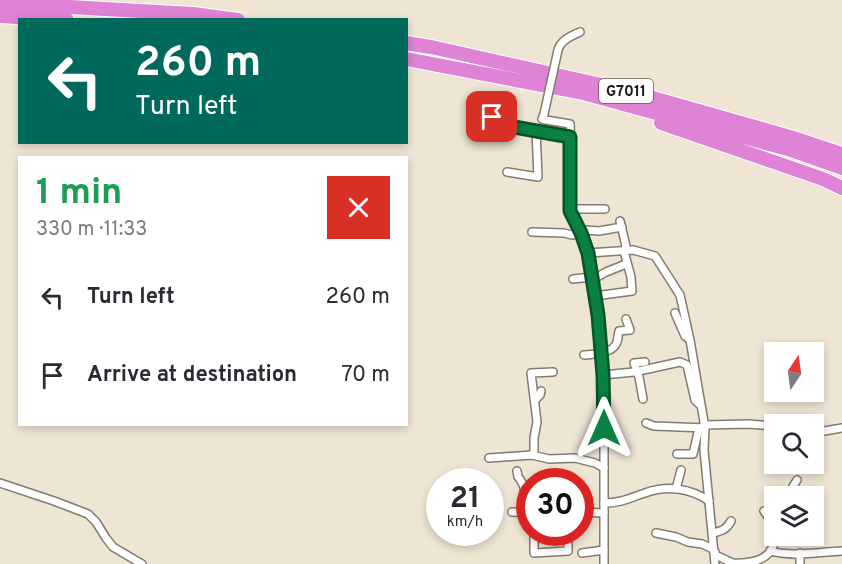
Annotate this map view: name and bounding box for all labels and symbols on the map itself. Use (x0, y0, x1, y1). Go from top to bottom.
road number: G7011 (599, 79, 653, 103)
pin (466, 91, 517, 142)
north arrow (764, 342, 824, 402)
position arrow (572, 396, 636, 460)
speed limit sign: 30 (516, 468, 594, 546)

